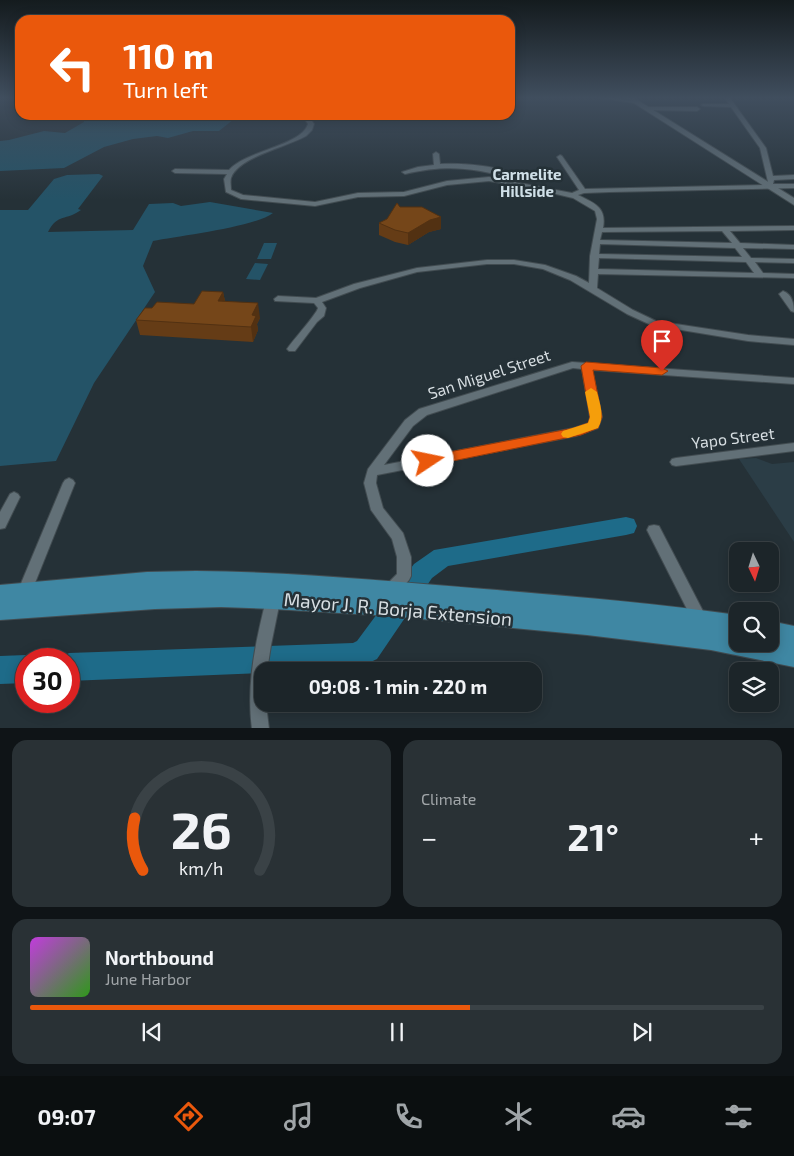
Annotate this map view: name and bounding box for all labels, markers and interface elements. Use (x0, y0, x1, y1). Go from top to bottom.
text: 110 m (123, 34, 214, 76)
icon: left (40, 35, 105, 100)
text: Turn left (123, 76, 208, 102)
district label: Carmelite Hillside (492, 165, 562, 200)
pin (641, 320, 683, 371)
icon: arrive (648, 327, 676, 355)
street label: San Miguel Street (425, 345, 552, 402)
street label: Yapo Street (690, 423, 775, 452)
position arrow (401, 434, 453, 486)
north arrow (729, 542, 779, 592)
map controls (729, 542, 779, 712)
street label: Mayor J. R. Borja Extension (283, 587, 513, 630)
button: search (729, 602, 779, 652)
speed limit sign: 30 (15, 648, 80, 713)
button: layers (729, 662, 779, 712)
text: 09:08 · 1 min · 220 m (309, 675, 487, 698)
text: Climate (421, 789, 476, 808)
text: 26 (171, 797, 232, 859)
text: 21° (567, 813, 619, 859)
text: − (421, 820, 437, 854)
text: + (749, 820, 764, 854)
text: km/h (179, 857, 224, 879)
text: Northbound (105, 946, 214, 969)
text: June Harbor (105, 969, 192, 988)
icon: previous (138, 1018, 166, 1046)
icon: pause (383, 1018, 411, 1046)
icon: next (628, 1018, 656, 1046)
icon: directions (171, 1099, 206, 1134)
icon: music (281, 1099, 316, 1134)
icon: phone (391, 1099, 426, 1134)
icon: climate (501, 1099, 536, 1134)
icon: car (611, 1099, 646, 1134)
icon: filters (721, 1099, 756, 1134)
text: 09:07 (38, 1103, 96, 1129)

